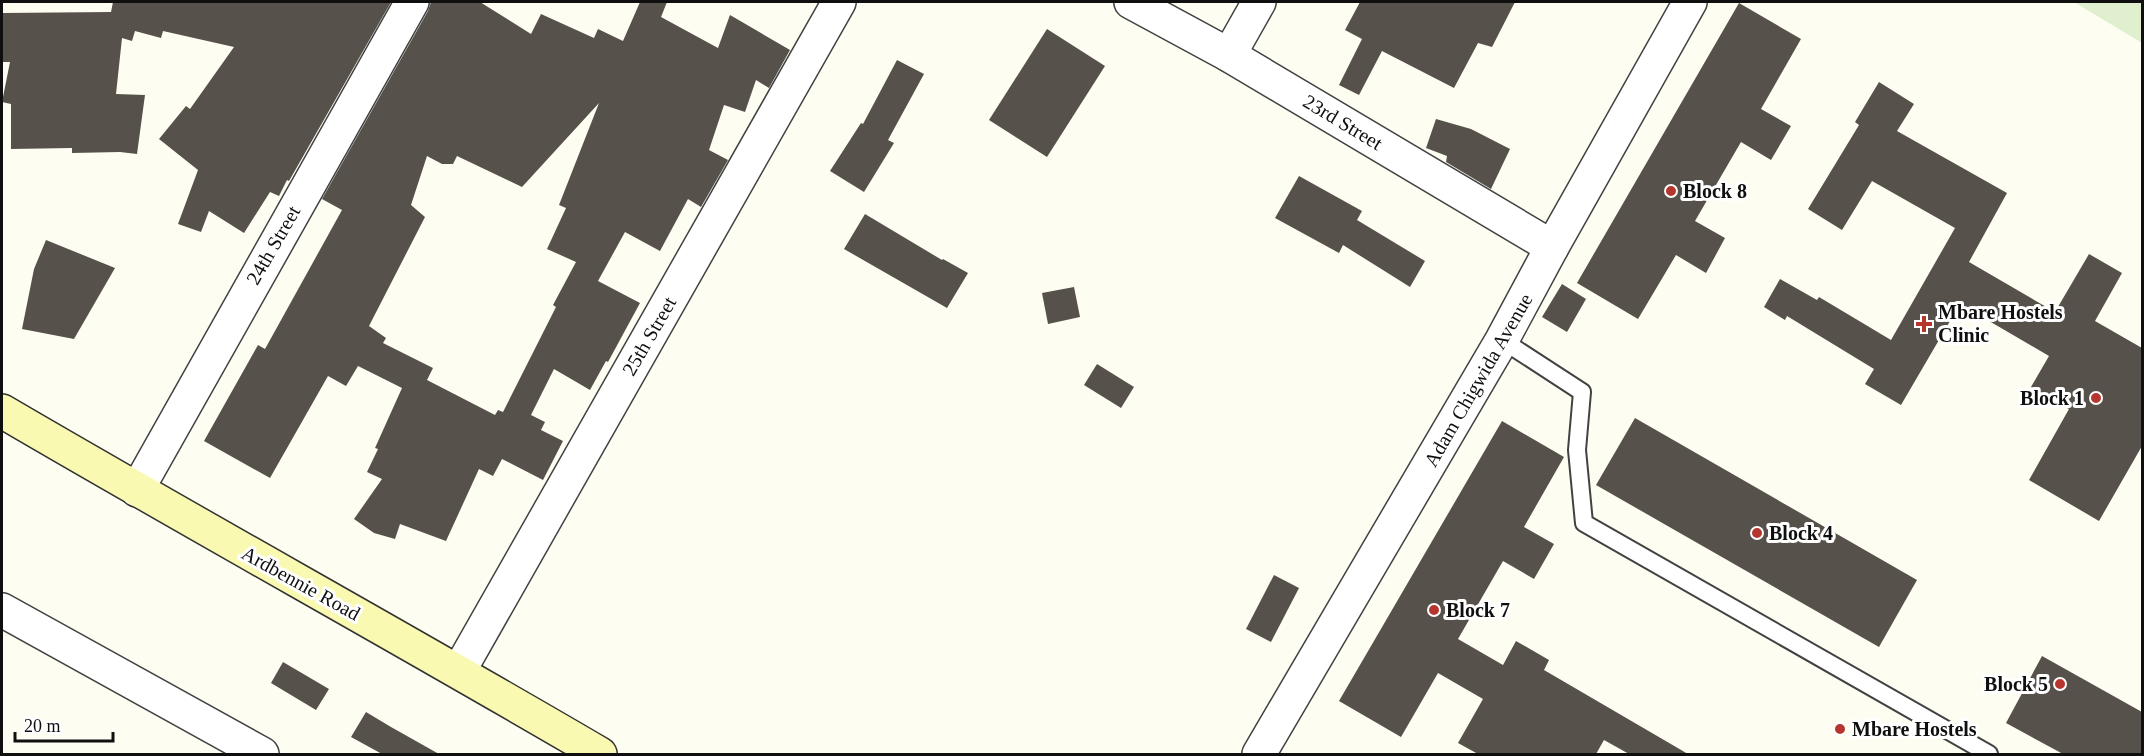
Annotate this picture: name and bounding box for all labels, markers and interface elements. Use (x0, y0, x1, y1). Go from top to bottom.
street label: 23rd Street (1299, 90, 1387, 154)
place label: Block 8 (1683, 180, 1747, 202)
marker: Block 8 (1664, 184, 1678, 198)
street label: 24th Street (242, 201, 305, 288)
street label: Adam Chigwida Avenue (1419, 289, 1538, 471)
street label: 25th Street (618, 292, 681, 379)
place label: Mbare Hostels Clinic (1938, 301, 2063, 346)
marker: Mbare Hostels Clinic (1915, 315, 1933, 333)
place label: Block 1 (2020, 387, 2084, 409)
marker: Block 1 (2089, 391, 2103, 405)
place label: Block 4 (1769, 522, 1833, 544)
marker: Block 4 (1750, 526, 1764, 540)
street label: Ardbennie Road (238, 541, 364, 625)
place label: Block 7 (1446, 599, 1510, 621)
marker: Block 7 (1427, 603, 1441, 617)
place label: Block 5 (1984, 673, 2048, 695)
marker: Block 5 (2053, 677, 2067, 691)
scale bar (15, 705, 112, 743)
text: 20 m (24, 716, 61, 736)
place label: Mbare Hostels (1852, 718, 1977, 740)
marker: Mbare Hostels (1833, 722, 1847, 736)

